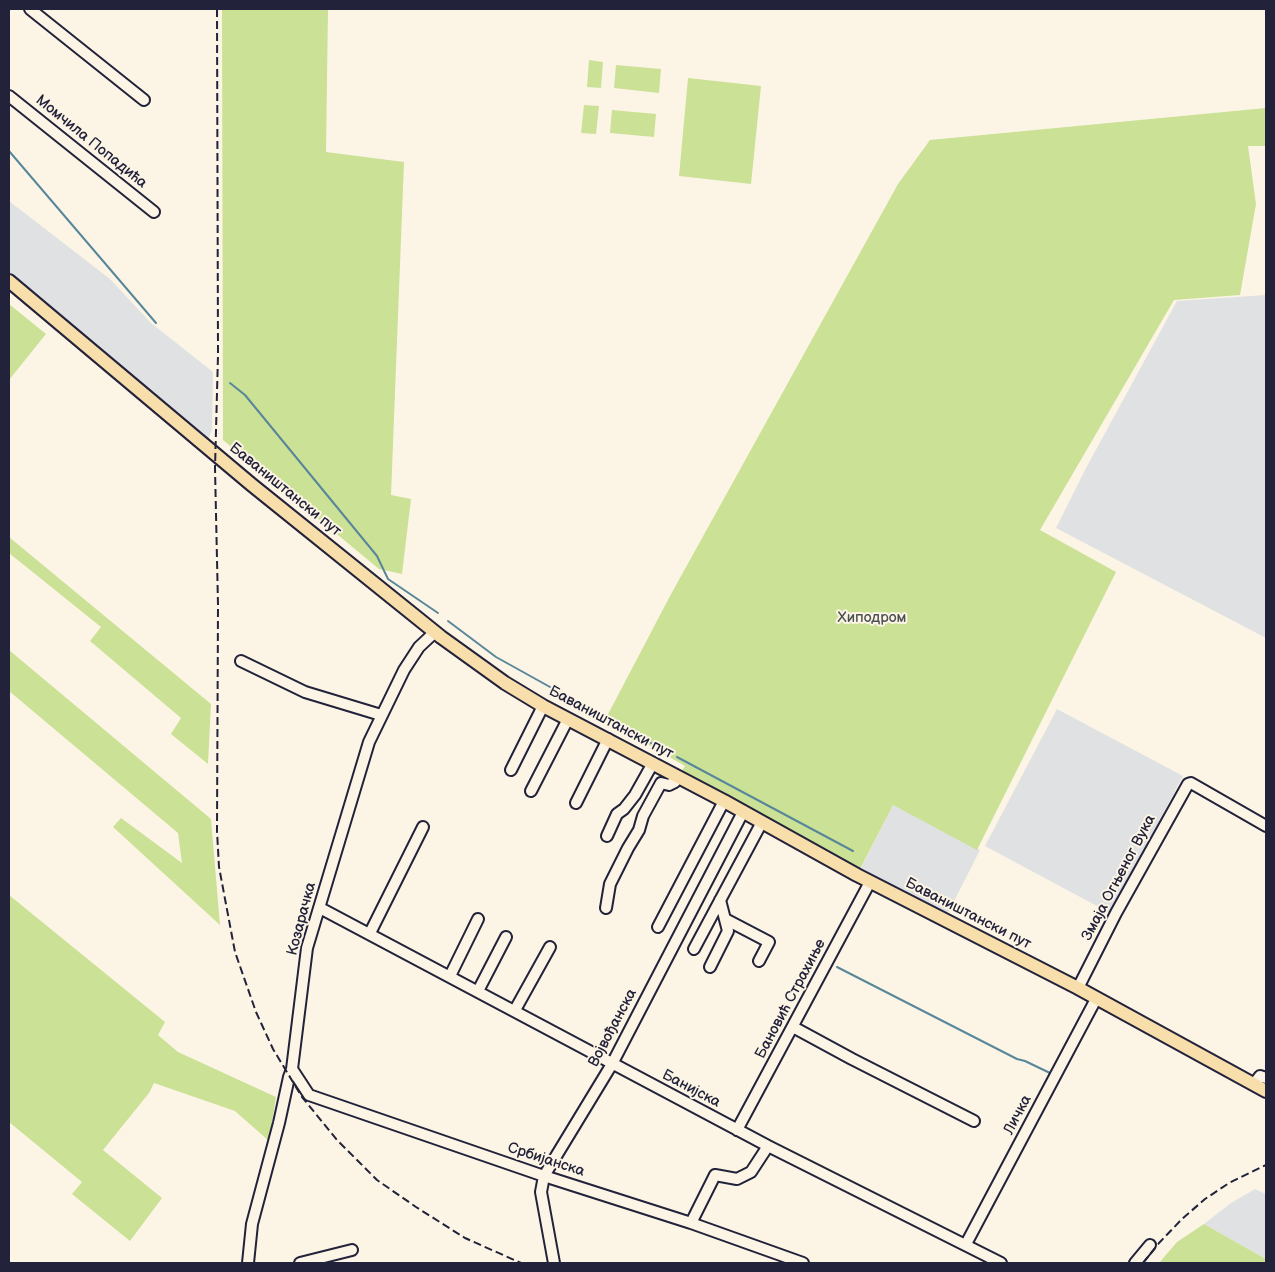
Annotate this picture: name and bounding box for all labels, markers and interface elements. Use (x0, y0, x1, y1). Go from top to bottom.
street label: Момчила Попадића (32, 92, 150, 192)
street label: Баваништански пут (225, 439, 345, 541)
park label: Хиподром (838, 609, 906, 627)
street label: Баваништански пут (546, 682, 676, 764)
street label: Змаја Огњеног Вука (1078, 812, 1160, 944)
street label: Баваништански пут (902, 874, 1034, 954)
street label: Козарачка (284, 880, 320, 958)
street label: Бановић Страхиње (752, 936, 830, 1062)
street label: Војвођанска (585, 986, 641, 1070)
street label: Банијска (659, 1066, 723, 1112)
street label: Личка (1000, 1092, 1036, 1138)
street label: Србијанска (505, 1139, 587, 1181)

